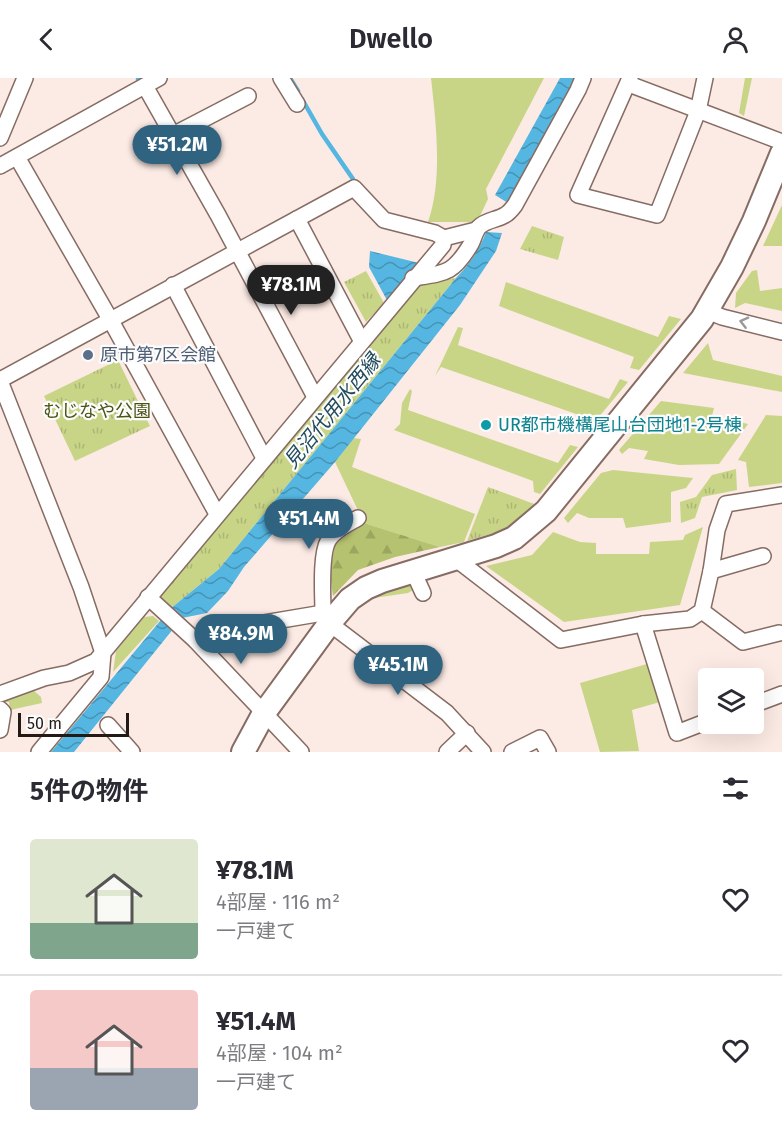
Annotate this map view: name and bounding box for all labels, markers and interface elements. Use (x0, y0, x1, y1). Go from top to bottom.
icon: back (30, 23, 63, 56)
text: Dwello (349, 23, 433, 55)
icon: person (719, 23, 752, 56)
pin: ¥51.2M (128, 125, 226, 176)
text: ¥51.2M (147, 132, 207, 156)
pin: ¥78.1M (242, 265, 340, 316)
text: ¥78.1M (261, 272, 321, 296)
one-way arrow (739, 317, 749, 330)
place label: 原市第7区会館 (100, 344, 216, 366)
water label: 見沼代用水西縁 (279, 347, 387, 473)
marker: 原市第7区会館 (81, 348, 95, 362)
park label: むじなや公園 (43, 400, 151, 422)
place label: UR都市機構尾山台団地1-2号棟 (498, 414, 742, 436)
marker: UR都市機構尾山台団地1-2号棟 (479, 418, 493, 432)
pin: ¥51.4M (260, 499, 358, 550)
text: ¥51.4M (278, 506, 340, 530)
pin: ¥84.9M (192, 614, 290, 665)
text: ¥84.9M (208, 621, 274, 645)
pin: ¥45.1M (349, 645, 447, 696)
text: ¥45.1M (368, 652, 428, 676)
map controls (698, 668, 764, 734)
button: layers (698, 668, 764, 734)
scale bar (18, 710, 129, 738)
text: 50 m (27, 714, 62, 733)
icon: filters (719, 772, 752, 805)
text: 5件の物件 (30, 776, 148, 807)
text: ¥78.1M (216, 855, 294, 886)
icon: home (78, 863, 150, 935)
icon: heart (719, 883, 752, 916)
text: 4部屋 · 116 m² (216, 890, 340, 914)
text: 一戸建て (216, 919, 296, 943)
text: ¥51.4M (216, 1006, 296, 1037)
icon: home (78, 1014, 150, 1086)
icon: heart (719, 1034, 752, 1067)
text: 4部屋 · 104 m² (216, 1041, 343, 1065)
text: 一戸建て (216, 1070, 296, 1094)

